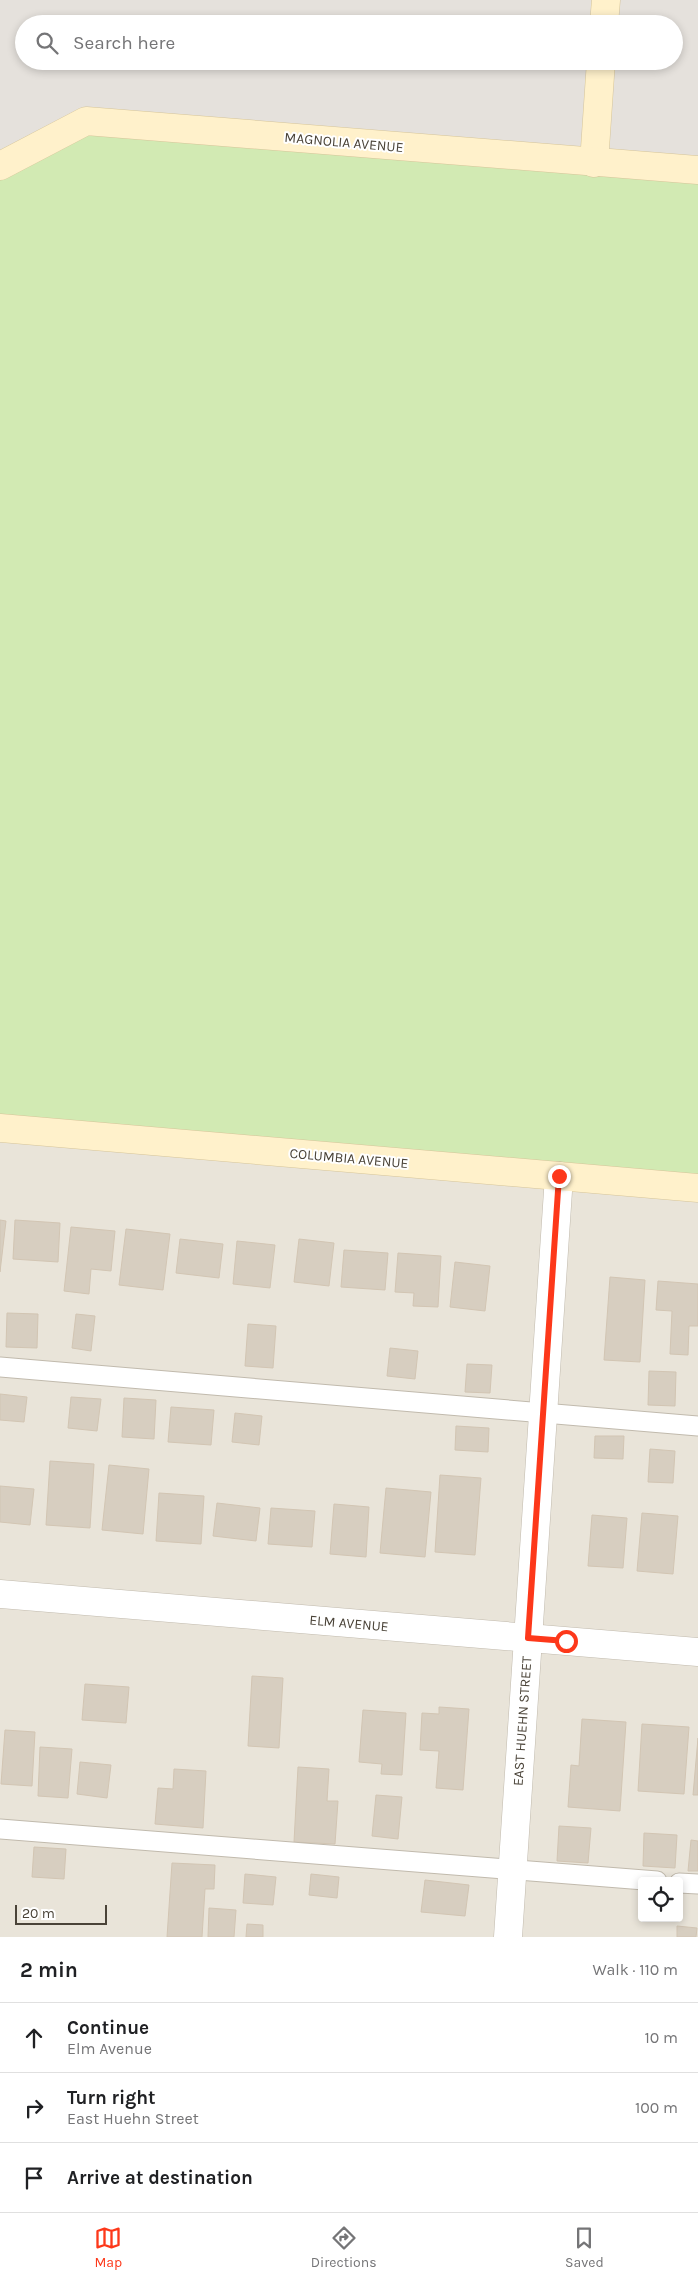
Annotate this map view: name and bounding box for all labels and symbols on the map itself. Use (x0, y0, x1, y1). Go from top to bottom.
street label: MAGNOLIA AVENUE (284, 129, 404, 156)
street label: COLUMBIA AVENUE (289, 1145, 409, 1172)
route end (548, 1165, 571, 1188)
street label: ELM AVENUE (309, 1612, 389, 1635)
route start (555, 1630, 578, 1653)
street label: EAST HUEHN STREET (509, 1656, 536, 1787)
scale bar (15, 1902, 108, 1925)

